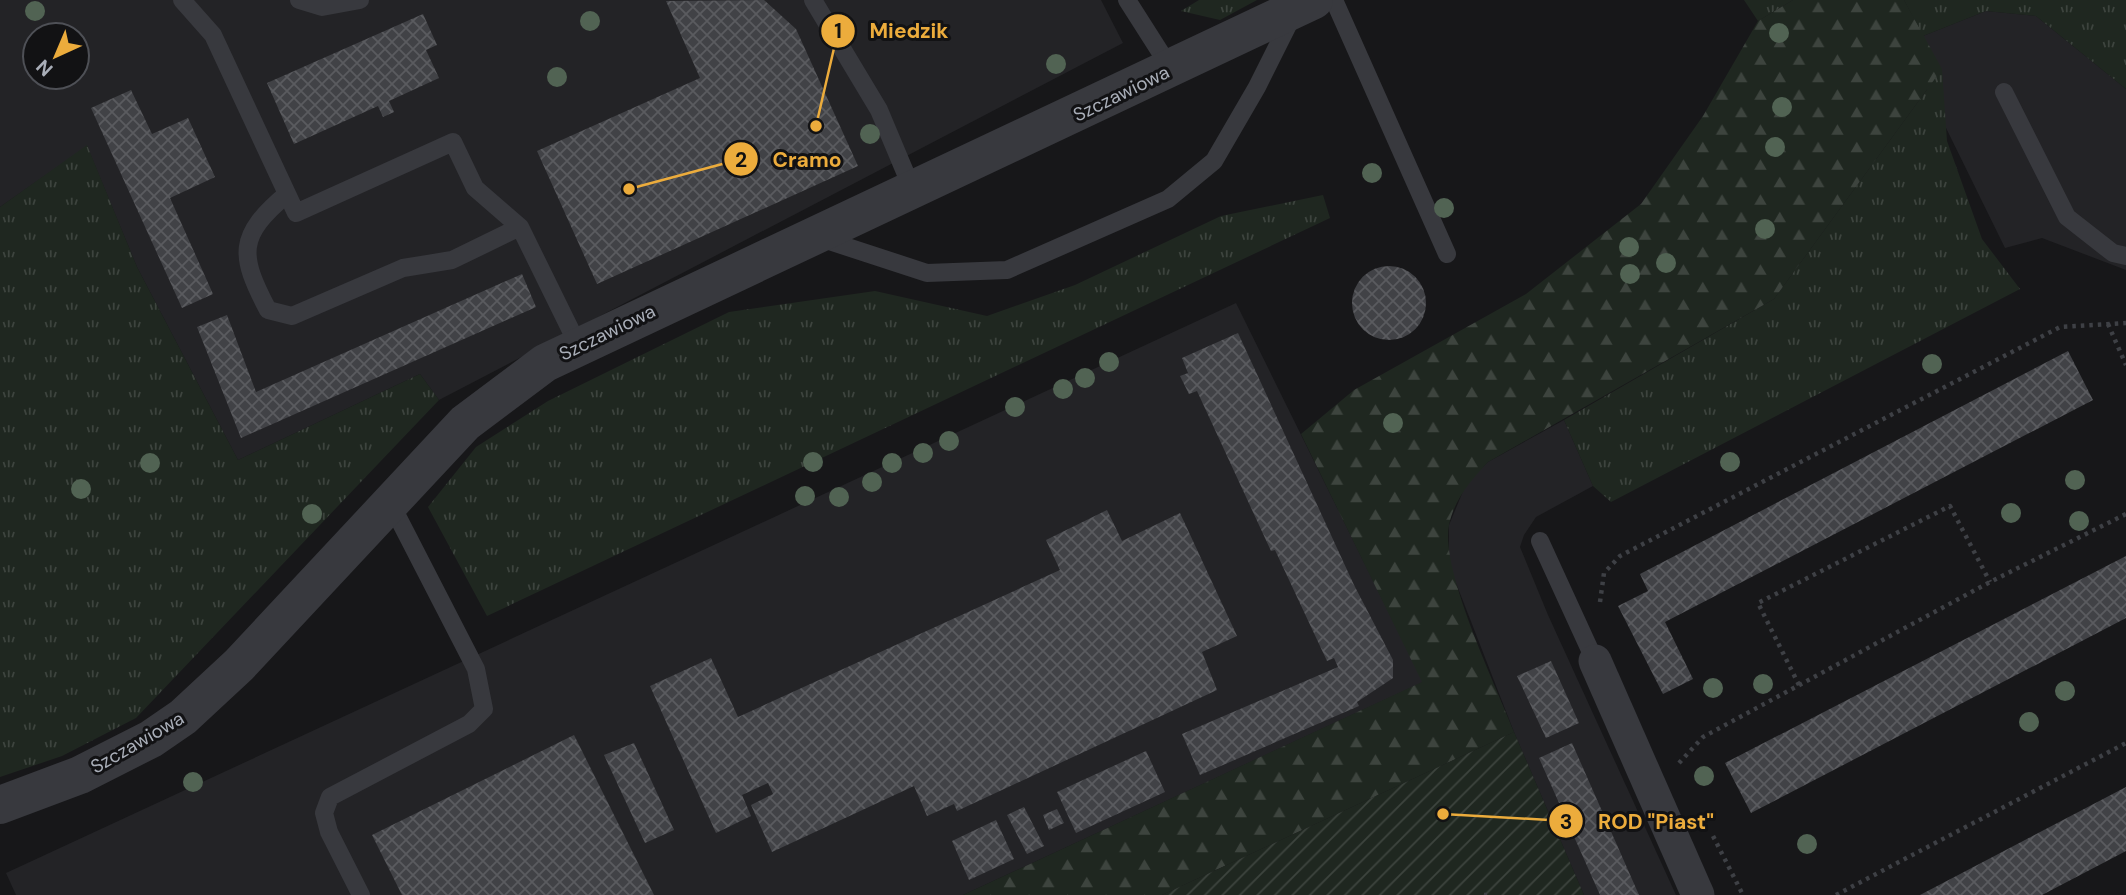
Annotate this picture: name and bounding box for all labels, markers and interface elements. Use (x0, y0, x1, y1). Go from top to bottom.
callout: Miedzik (820, 10, 962, 52)
text: 1 (834, 17, 842, 45)
text: Miedzik (870, 17, 948, 45)
north arrow (21, 21, 91, 91)
text: N (31, 54, 58, 82)
street label: Szczawiowa (1069, 59, 1173, 127)
callout: Cramo (724, 138, 856, 180)
text: 2 (735, 146, 747, 174)
text: Cramo (773, 146, 841, 174)
street label: Szczawiowa (555, 298, 659, 366)
street label: Szczawiowa (86, 706, 188, 779)
callout: ROD "Piast" (1549, 800, 1728, 842)
text: 3 (1560, 808, 1572, 836)
text: ROD "Piast" (1598, 808, 1714, 836)

